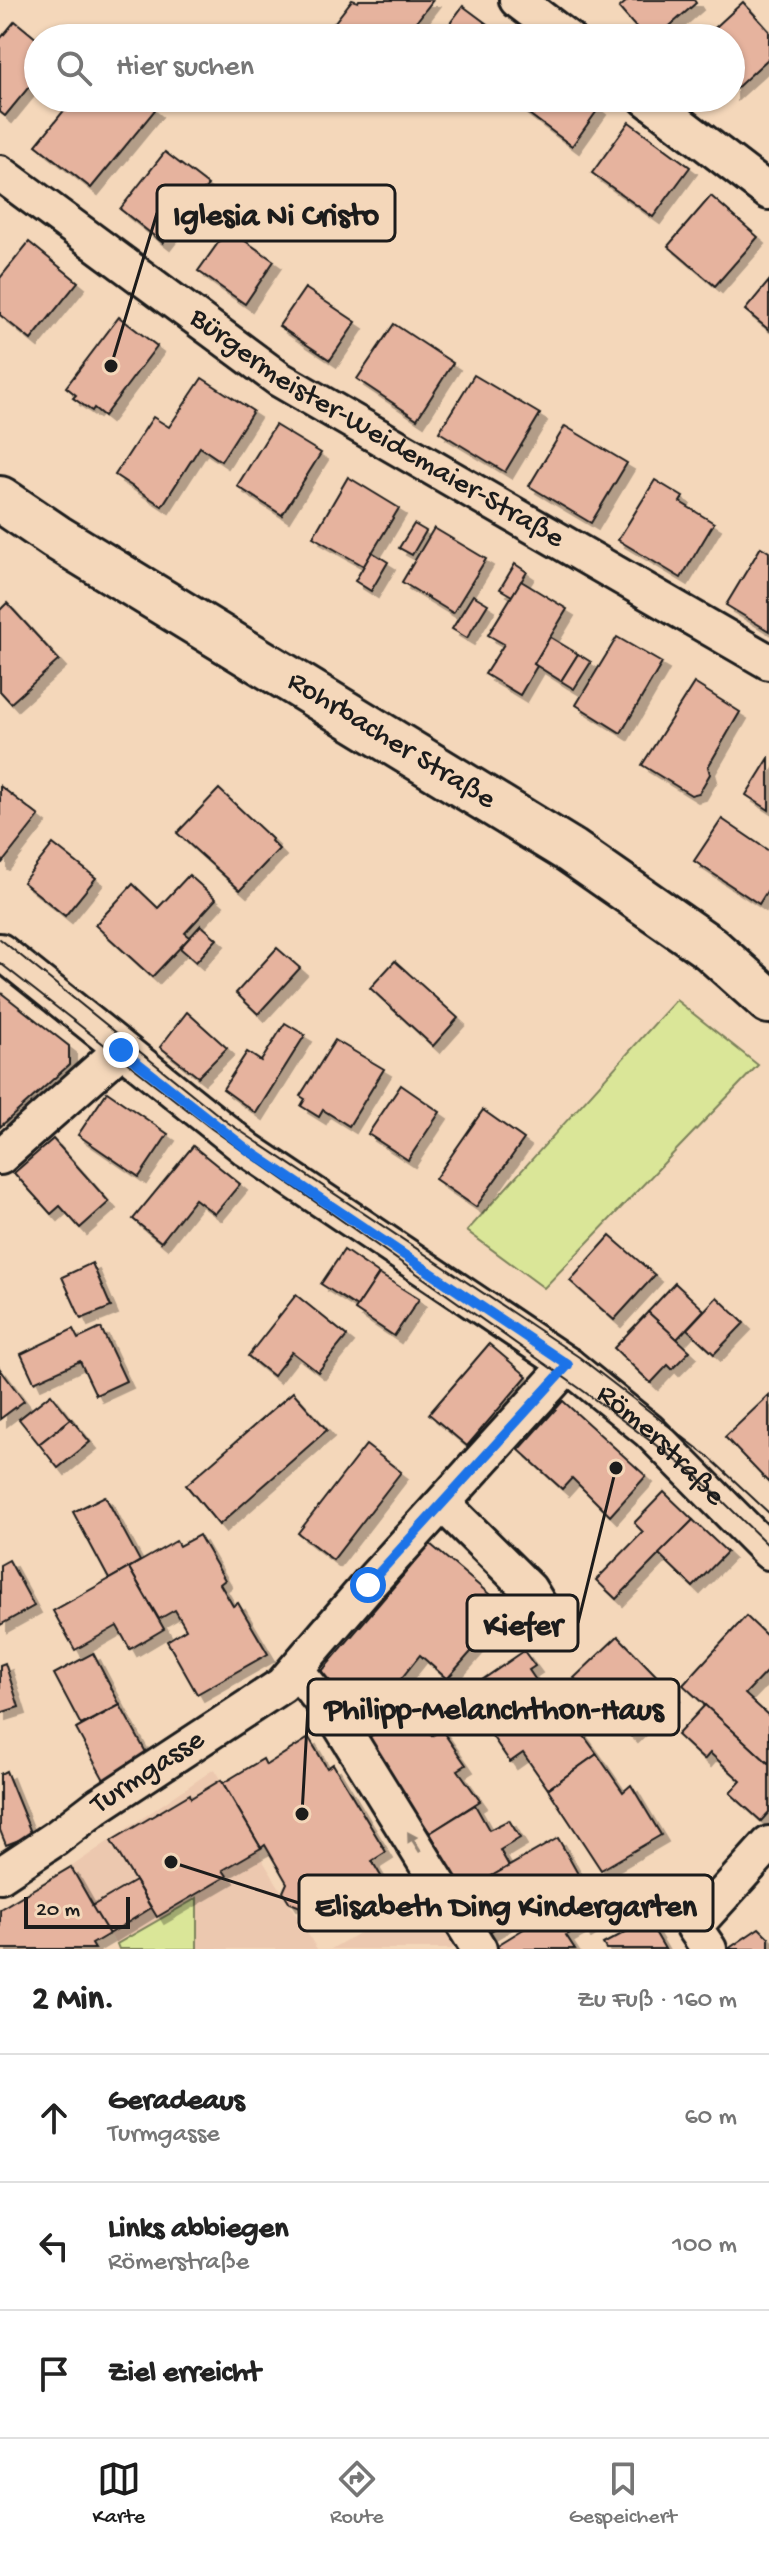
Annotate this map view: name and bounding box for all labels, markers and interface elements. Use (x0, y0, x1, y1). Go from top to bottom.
search box (24, 24, 745, 112)
icon: search (52, 46, 96, 90)
text: Hier suchen (116, 51, 254, 86)
callout: Iglesia Ni Cristo (157, 185, 395, 241)
text: Iglesia Ni Cristo (173, 199, 379, 237)
street label: Bürgermeister-Weidemaier-Straße (181, 301, 570, 557)
street label: Rohrbacher Straße (281, 665, 502, 818)
route end (103, 1032, 139, 1068)
street label: Römerstraße (589, 1377, 732, 1514)
route start (350, 1567, 386, 1603)
callout: Kiefer (467, 1595, 578, 1651)
text: Kiefer (483, 1609, 566, 1647)
callout: Philipp-Melanchthon-Haus (308, 1679, 679, 1735)
text: Philipp-Melanchthon-Haus (322, 1693, 666, 1731)
street label: Turmgasse (83, 1723, 212, 1824)
one-way arrow (407, 1831, 421, 1853)
callout: Elisabeth Ding Kindergarten (299, 1875, 713, 1931)
text: Elisabeth Ding Kindergarten (315, 1890, 698, 1928)
scale bar (24, 1893, 130, 1929)
text: 20 m (36, 1898, 80, 1924)
text: 2 Min. (32, 1981, 115, 2021)
text: Zu Fuß · 160 m (577, 1986, 737, 2017)
text: Geradeaus (108, 2085, 245, 2120)
icon: ahead (32, 2096, 76, 2140)
text: 60 m (684, 2103, 737, 2134)
text: Turmgasse (108, 2120, 220, 2151)
text: Links abbiegen (108, 2213, 288, 2248)
icon: left (32, 2224, 76, 2268)
text: 100 m (672, 2231, 737, 2262)
text: Römerstraße (108, 2248, 249, 2279)
icon: arrive (32, 2352, 76, 2396)
text: Ziel erreicht (108, 2357, 260, 2392)
tab: Karte (93, 2457, 145, 2531)
tab: Route (330, 2457, 384, 2531)
tab: Gespeichert (569, 2457, 676, 2531)

